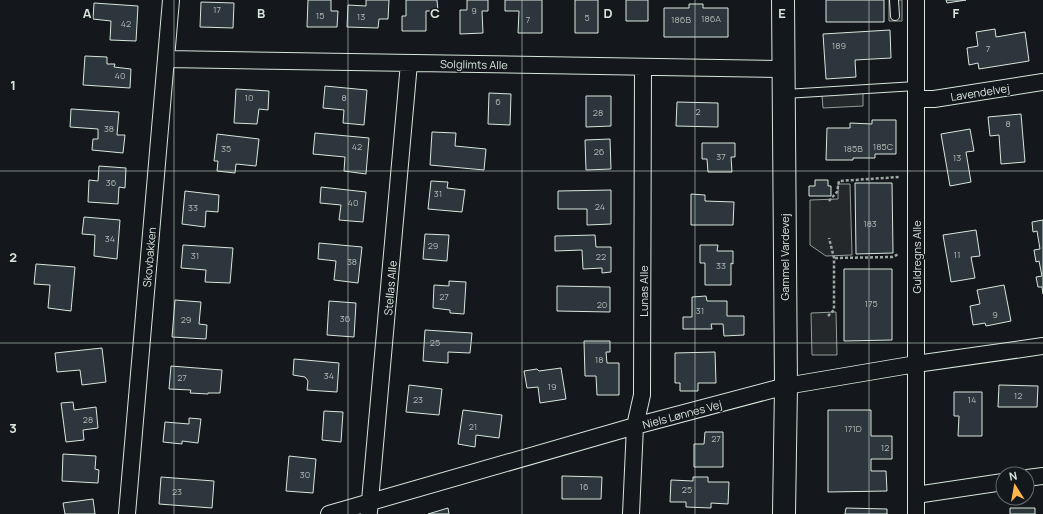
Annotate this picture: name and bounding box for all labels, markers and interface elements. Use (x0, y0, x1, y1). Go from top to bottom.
house number: 17 (213, 3, 221, 16)
text: A (83, 4, 92, 22)
text: B (257, 4, 265, 22)
text: C (430, 4, 440, 22)
house number: 9 (471, 4, 477, 17)
text: D (603, 4, 613, 22)
text: E (778, 4, 786, 22)
text: F (953, 4, 960, 22)
house number: 15 (316, 9, 324, 22)
house number: 13 (357, 10, 365, 23)
house number: 5 (584, 11, 590, 24)
house number: 186A (701, 12, 721, 25)
house number: 7 (526, 13, 531, 26)
house number: 186B (671, 13, 691, 26)
house number: 42 (121, 17, 131, 30)
house number: 189 (832, 39, 846, 52)
house number: 7 (986, 42, 991, 55)
street label: Solglimts Alle (440, 56, 509, 72)
house number: 40 (115, 69, 125, 82)
text: 1 (10, 76, 16, 94)
street label: Lavendelvej (949, 80, 1011, 104)
house number: 10 (245, 91, 254, 104)
house number: 8 (341, 91, 347, 104)
house number: 6 (495, 95, 501, 108)
house number: 2 (695, 105, 701, 118)
house number: 28 (593, 106, 603, 119)
house number: 8 (1005, 117, 1011, 130)
house number: 38 (104, 122, 114, 135)
house number: 42 (352, 140, 362, 153)
house number: 185C (873, 140, 894, 153)
house number: 35 (221, 142, 231, 155)
house number: 185B (843, 142, 863, 155)
house number: 26 (594, 145, 605, 158)
house number: 37 (716, 150, 726, 163)
house number: 13 (953, 151, 961, 164)
house number: 36 (106, 176, 117, 189)
house number: 31 (434, 187, 442, 200)
house number: 40 (348, 196, 358, 209)
house number: 24 (595, 200, 605, 213)
house number: 33 (188, 201, 198, 214)
street label: Gammel Vardevej (777, 213, 792, 301)
house number: 183 (863, 217, 877, 230)
street label: Guldregns Alle (909, 220, 924, 294)
street label: Skovbakken (139, 226, 159, 288)
house number: 34 (105, 232, 115, 245)
house number: 29 (428, 239, 438, 252)
text: 2 (9, 248, 17, 266)
house number: 11 (953, 248, 961, 261)
house number: 31 (191, 249, 199, 262)
house number: 22 (596, 250, 606, 263)
house number: 38 (347, 255, 357, 268)
street label: Stellas Alle (380, 259, 400, 316)
house number: 33 (716, 259, 726, 272)
street label: Lunas Alle (636, 265, 651, 317)
house number: 27 (439, 290, 449, 303)
house number: 175 (864, 297, 878, 310)
house number: 20 (597, 298, 607, 311)
house number: 31 (696, 304, 704, 317)
house number: 9 (992, 308, 998, 321)
house number: 36 (340, 312, 351, 325)
house number: 29 (181, 313, 191, 326)
house number: 25 (430, 336, 440, 349)
house number: 18 (595, 353, 603, 366)
house number: 34 (324, 369, 334, 382)
house number: 27 (177, 371, 187, 384)
house number: 19 (547, 380, 557, 393)
house number: 12 (1014, 389, 1022, 402)
house number: 23 (413, 393, 423, 406)
house number: 14 (968, 393, 976, 406)
street label: Niels Lønnes Vej (641, 396, 723, 432)
house number: 28 (83, 413, 93, 426)
text: 3 (9, 419, 17, 437)
house number: 21 (469, 420, 477, 433)
house number: 171D (844, 422, 862, 435)
house number: 27 (711, 432, 721, 445)
house number: 12 (881, 441, 889, 454)
north arrow (995, 466, 1035, 506)
house number: 30 (300, 468, 310, 481)
text: N (1008, 468, 1018, 484)
house number: 16 (579, 480, 589, 493)
house number: 25 (682, 483, 692, 496)
house number: 23 (172, 485, 182, 498)

